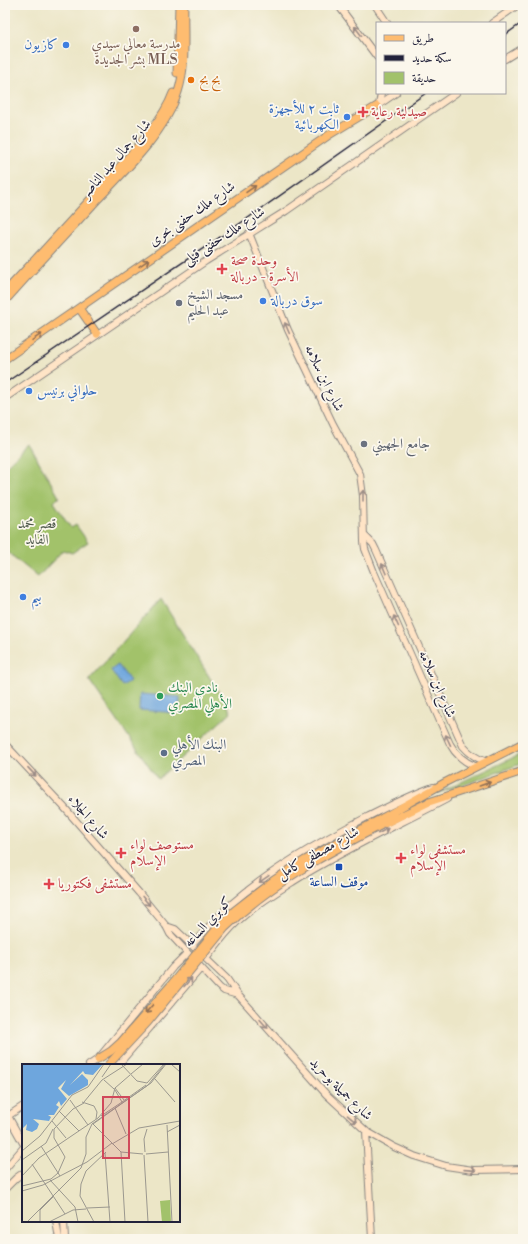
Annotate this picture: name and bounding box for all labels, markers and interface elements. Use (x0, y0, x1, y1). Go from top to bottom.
legend (376, 22, 506, 94)
marker: مدرسة معالي سيدي بشر الجديدة MLS (131, 24, 141, 34)
one-way arrow (353, 26, 362, 37)
text: طريق (412, 31, 434, 46)
place label: مدرسة معالي سيدي بشر الجديدة MLS (91, 35, 181, 69)
place label: كازيون (24, 36, 58, 54)
marker: كازيون (61, 40, 71, 50)
text: سكة حديد (412, 51, 452, 66)
place label: بح بح (199, 71, 222, 92)
text: حديقة (412, 71, 436, 86)
marker: بح بح (186, 75, 196, 85)
place label: ثابت ٢ للأجهزة الكهربائية (269, 99, 339, 134)
place label: صيدلية رعاية (371, 103, 427, 121)
marker: صيدلية رعاية (358, 107, 368, 117)
marker: ثابت ٢ للأجهزة الكهربائية (342, 112, 352, 122)
street label: شارع جمال عبد الناصر (75, 116, 157, 205)
street label: شارع ملك حفنى بحرى (145, 177, 240, 252)
one-way arrow (245, 185, 256, 193)
street label: شارع ملك حفنى قبلى (180, 203, 269, 271)
place label: وحدة صحة الأسرة - دربالة (230, 252, 299, 286)
one-way arrow (138, 259, 149, 267)
marker: وحدة صحة الأسرة - دربالة (216, 263, 228, 275)
place label: مسجد الشيخ عبد الحليم (187, 286, 243, 324)
place label: سوق دربالة (270, 292, 323, 310)
marker: سوق دربالة (258, 296, 268, 306)
marker: مسجد الشيخ عبد الحليم (174, 298, 184, 308)
one-way arrow (283, 322, 291, 334)
one-way arrow (31, 333, 42, 341)
street label: شارع ابن سلامه (298, 342, 348, 415)
place label: حلواني برنيس (37, 382, 97, 402)
marker: حلواني برنيس (24, 386, 34, 396)
place label: جامع الجهيني (372, 435, 430, 457)
marker: جامع الجهيني (359, 439, 369, 449)
one-way arrow (359, 490, 367, 503)
park label: قصر محمد الفايد (18, 515, 56, 549)
one-way arrow (380, 564, 387, 576)
place label: بيم (31, 588, 42, 610)
marker: بيم (18, 592, 28, 602)
one-way arrow (392, 616, 399, 628)
street label: شارع ابن سلامه (412, 647, 460, 721)
place label: نادي البنك الأهلي المصري (168, 679, 232, 716)
marker: نادي البنك الأهلي المصري (155, 691, 165, 701)
place label: البنك الأهلي المصري (172, 734, 226, 772)
one-way arrow (444, 735, 451, 747)
marker: البنك الأهلي المصري (159, 748, 169, 758)
one-way arrow (27, 767, 37, 777)
one-way arrow (478, 780, 491, 787)
street label: شارع الجلاء (62, 791, 113, 845)
street label: شارع مصطفى كامل (274, 822, 363, 885)
one-way arrow (377, 827, 389, 834)
place label: مستوصف لواء الإسلام (130, 836, 194, 873)
place label: مستشفى لواء الإسلام (410, 841, 466, 878)
marker: مستوصف لواء الإسلام (115, 847, 127, 859)
marker: مستشفى لواء الإسلام (395, 852, 407, 864)
marker: موقف الساعة (334, 862, 344, 872)
place label: موقف الساعة (310, 873, 368, 891)
place label: مستشفى فكتوريا (58, 875, 132, 894)
one-way arrow (258, 875, 269, 883)
marker: مستشفى فكتوريا (43, 878, 55, 890)
street label: كوبري الساعه (180, 893, 237, 952)
one-way arrow (141, 896, 150, 906)
one-way arrow (184, 977, 193, 988)
one-way arrow (145, 1004, 154, 1014)
one-way arrow (259, 1019, 268, 1029)
street label: شارع جميلة بوحريد (304, 1054, 376, 1126)
inset map (22, 1064, 180, 1222)
one-way arrow (347, 1115, 357, 1124)
one-way arrow (463, 1166, 476, 1173)

